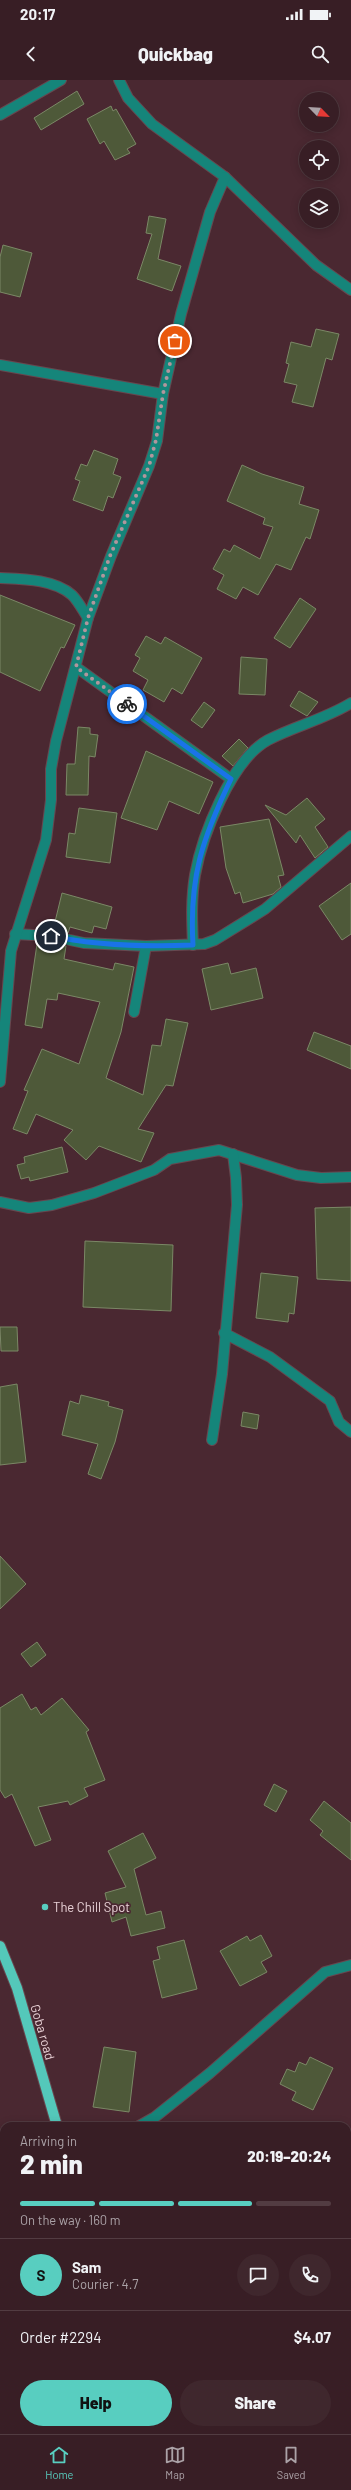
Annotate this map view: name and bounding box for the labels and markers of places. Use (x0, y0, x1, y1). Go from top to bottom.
pin (158, 324, 192, 358)
pin (34, 919, 68, 953)
place label: The Chill Spot (53, 1899, 130, 1915)
marker: The Chill Spot (40, 1902, 50, 1912)

